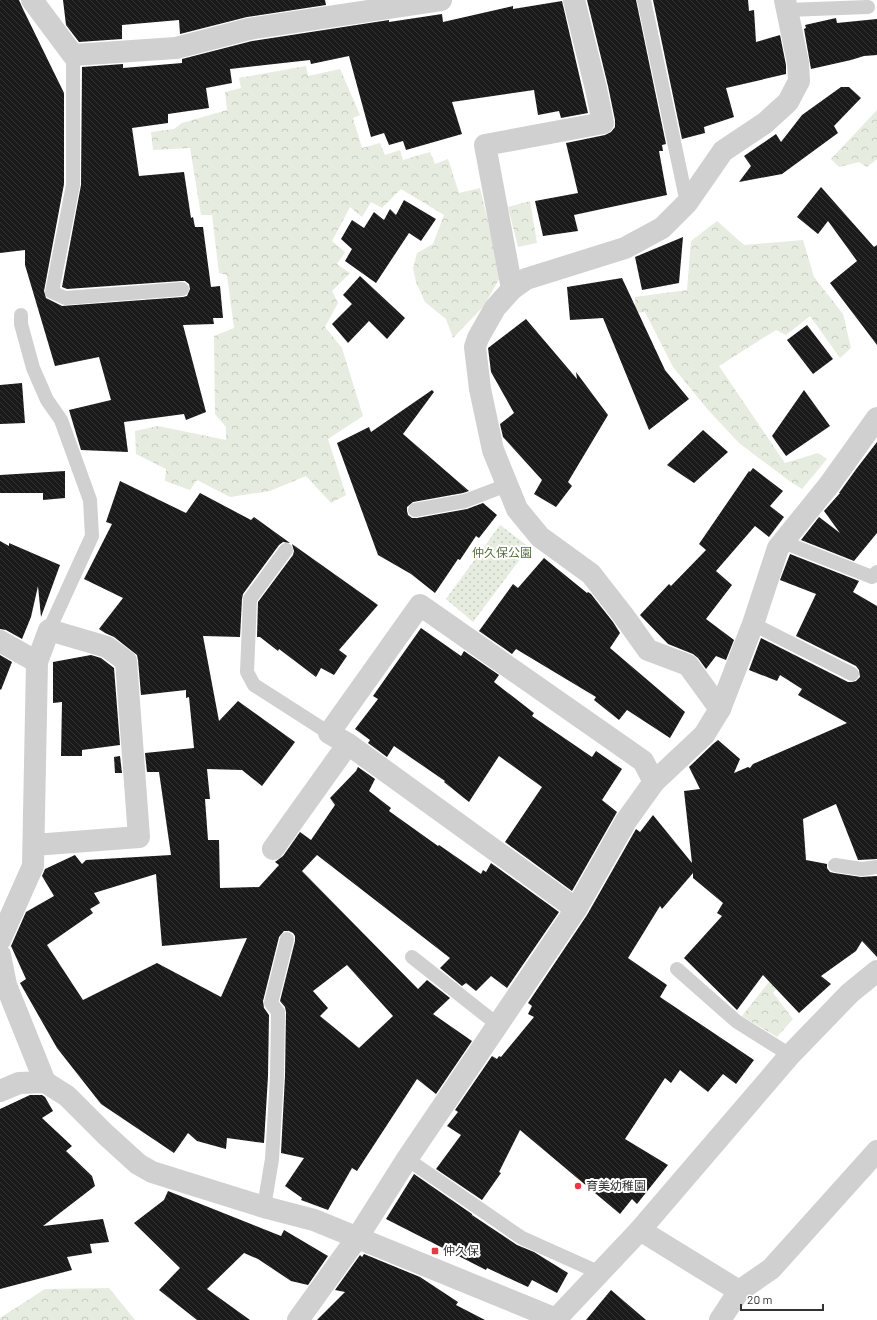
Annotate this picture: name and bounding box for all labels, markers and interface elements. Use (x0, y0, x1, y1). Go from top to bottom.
park label: 仲久保公園 (472, 545, 532, 559)
place label: 育美幼稚園 (586, 1178, 646, 1192)
marker: 育美幼稚園 (573, 1181, 583, 1191)
place label: 仲久保 (443, 1243, 479, 1257)
marker: 仲久保 (430, 1246, 440, 1256)
scale bar (741, 1286, 823, 1312)
text: 20 m (747, 1292, 773, 1306)

